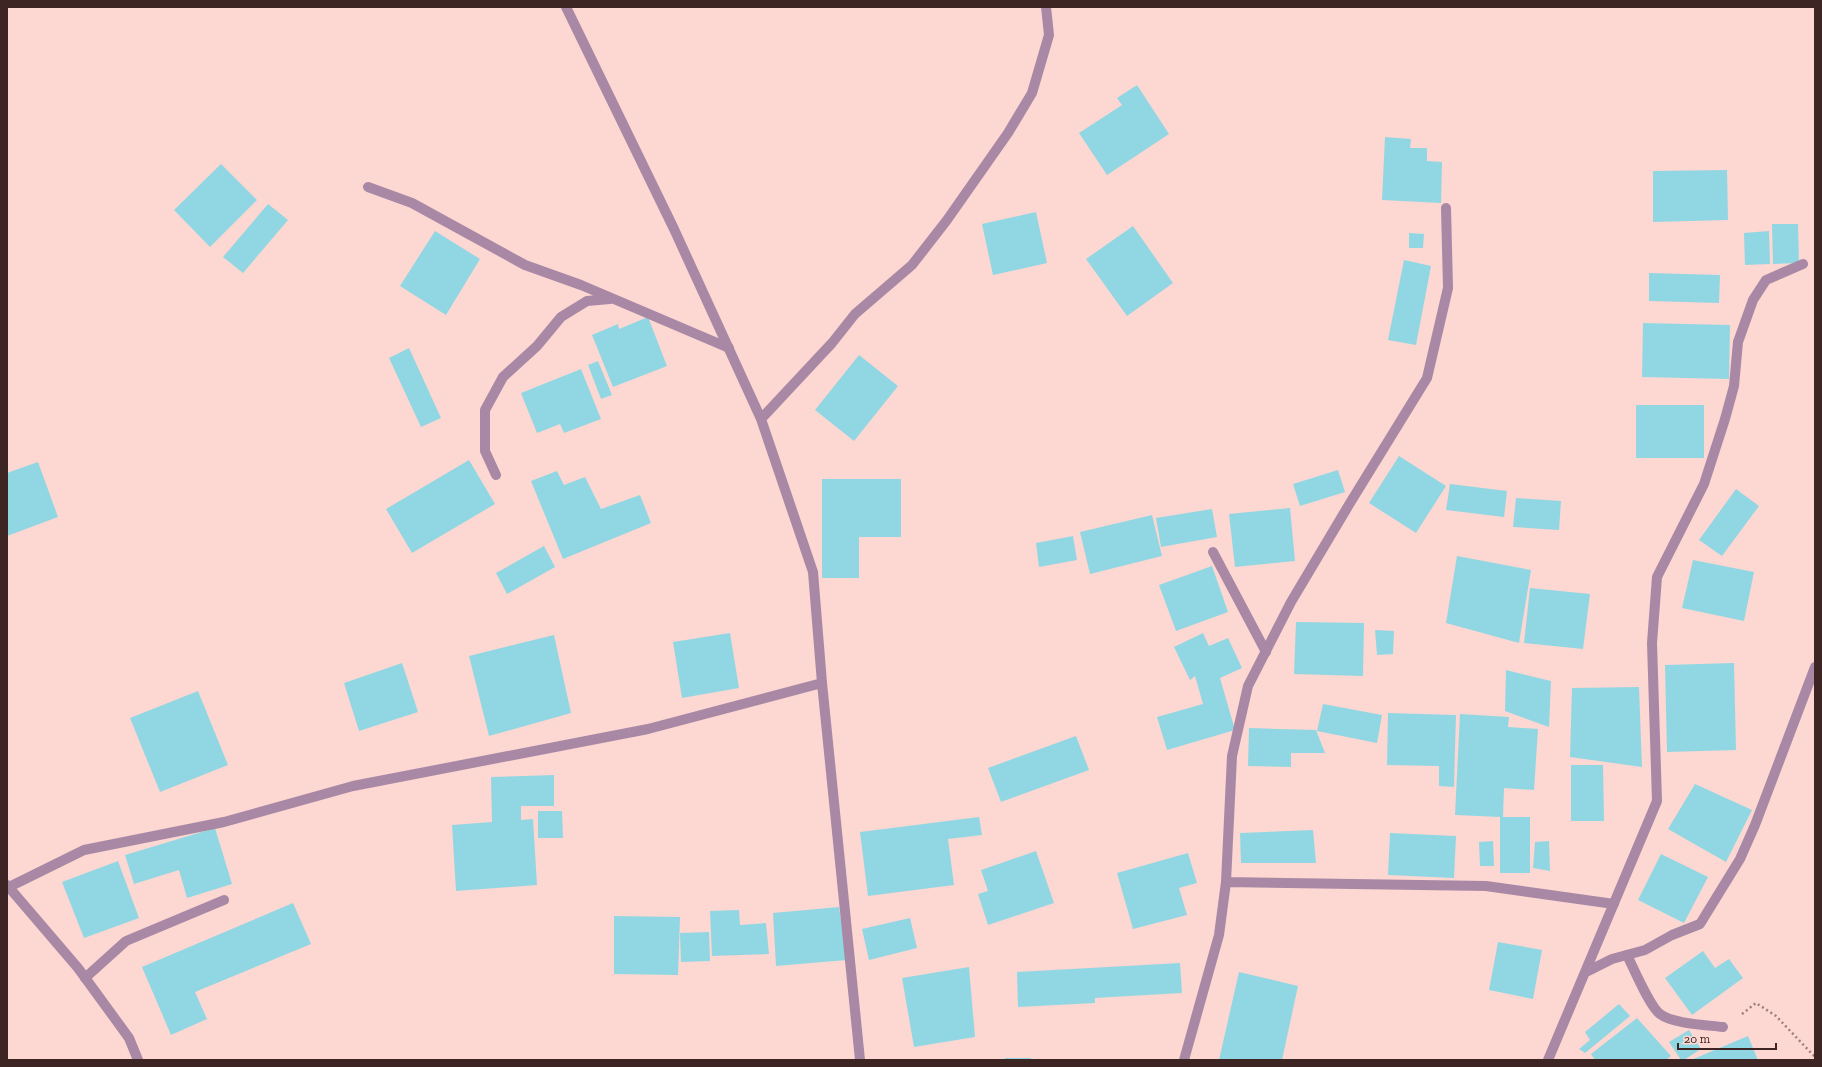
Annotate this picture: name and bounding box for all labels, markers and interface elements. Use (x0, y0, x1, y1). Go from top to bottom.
scale bar (1678, 1025, 1776, 1051)
text: 20 m (1684, 1032, 1711, 1046)

